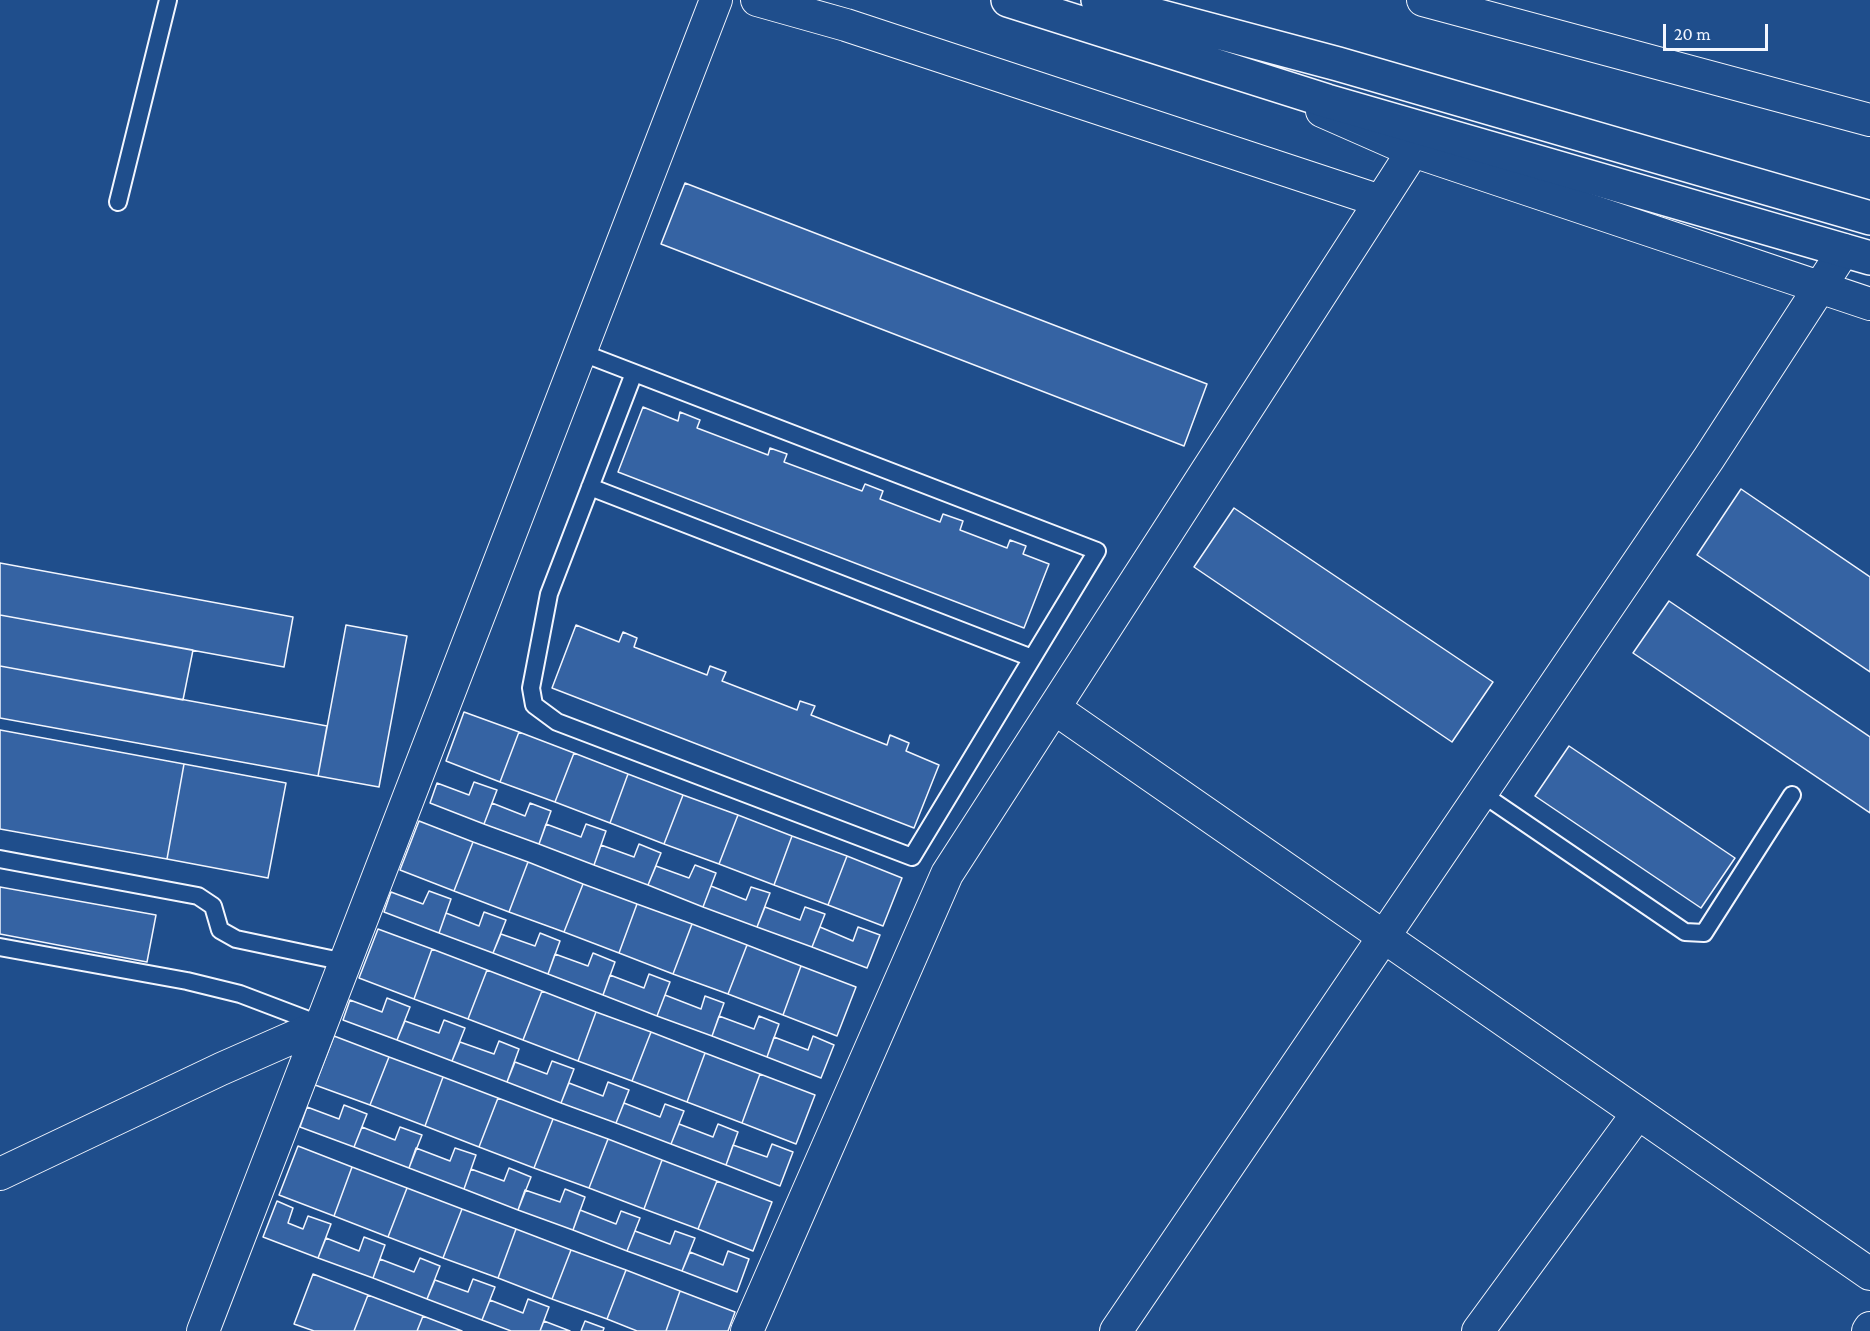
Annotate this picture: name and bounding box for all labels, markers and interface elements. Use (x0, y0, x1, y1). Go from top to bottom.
scale bar (1666, 12, 1771, 50)
text: 20 m (1674, 24, 1711, 44)

